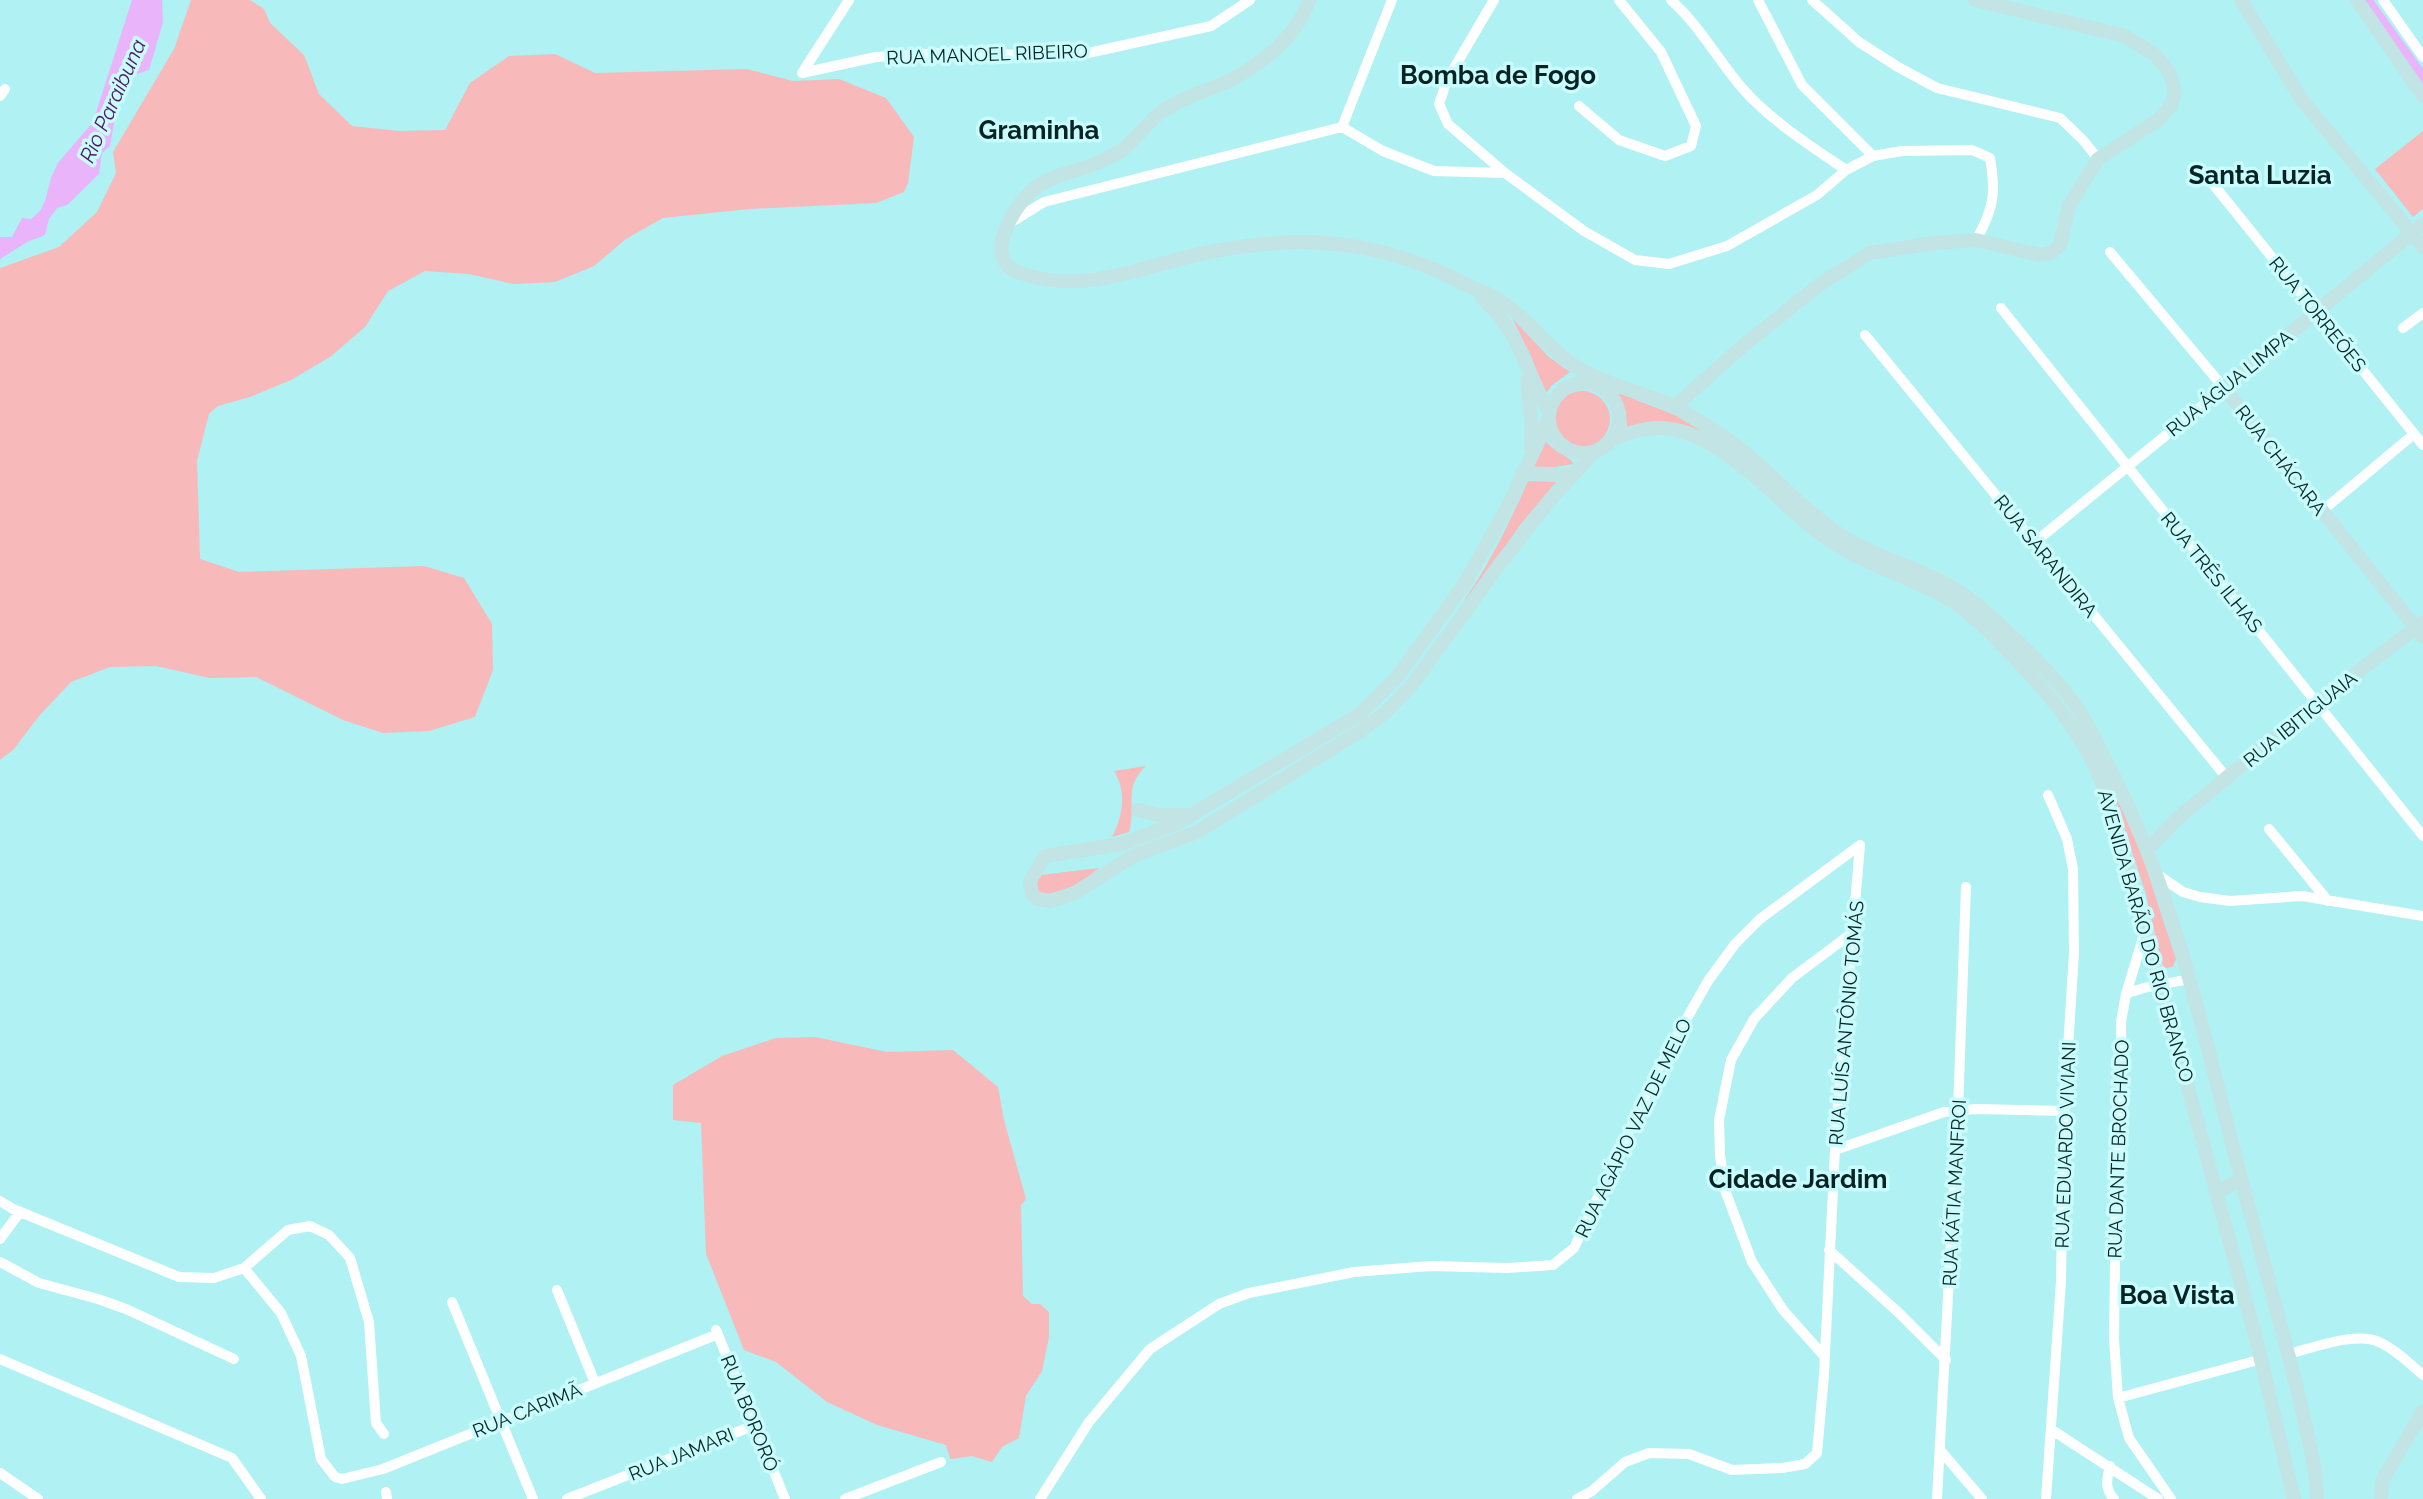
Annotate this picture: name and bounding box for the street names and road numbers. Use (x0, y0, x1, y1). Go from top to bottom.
street label: RUA MANOEL RIBEIRO (886, 39, 1088, 69)
street label: RUA TORREÕES (2265, 252, 2371, 376)
street label: RUA ÁGUA LIMPA (2162, 325, 2297, 441)
street label: RUA CHÁCARA (2231, 401, 2331, 520)
street label: RUA SARANDIRA (1990, 490, 2102, 622)
street label: RUA TRÊS ILHAS (2157, 507, 2267, 637)
street label: RUA IBITIGUAIA (2239, 666, 2361, 771)
street label: AVENIDA BARÃO DO RIO BRANCO (2094, 787, 2198, 1085)
street label: RUA LUÍS ANTÔNIO TOMÁS (1824, 900, 1868, 1146)
street label: RUA AGÁPIO VAZ DE MELO (1570, 1015, 1696, 1241)
street label: RUA DANTE BROCHADO (2103, 1039, 2133, 1259)
street label: RUA EDUARDO VIVIANI (2050, 1041, 2080, 1249)
street label: RUA KÁTIA MANFROI (1938, 1099, 1970, 1287)
street label: RUA BORORÓ (717, 1352, 783, 1474)
street label: RUA CARIMÃ (469, 1378, 585, 1442)
street label: RUA JAMARI (625, 1423, 737, 1485)

